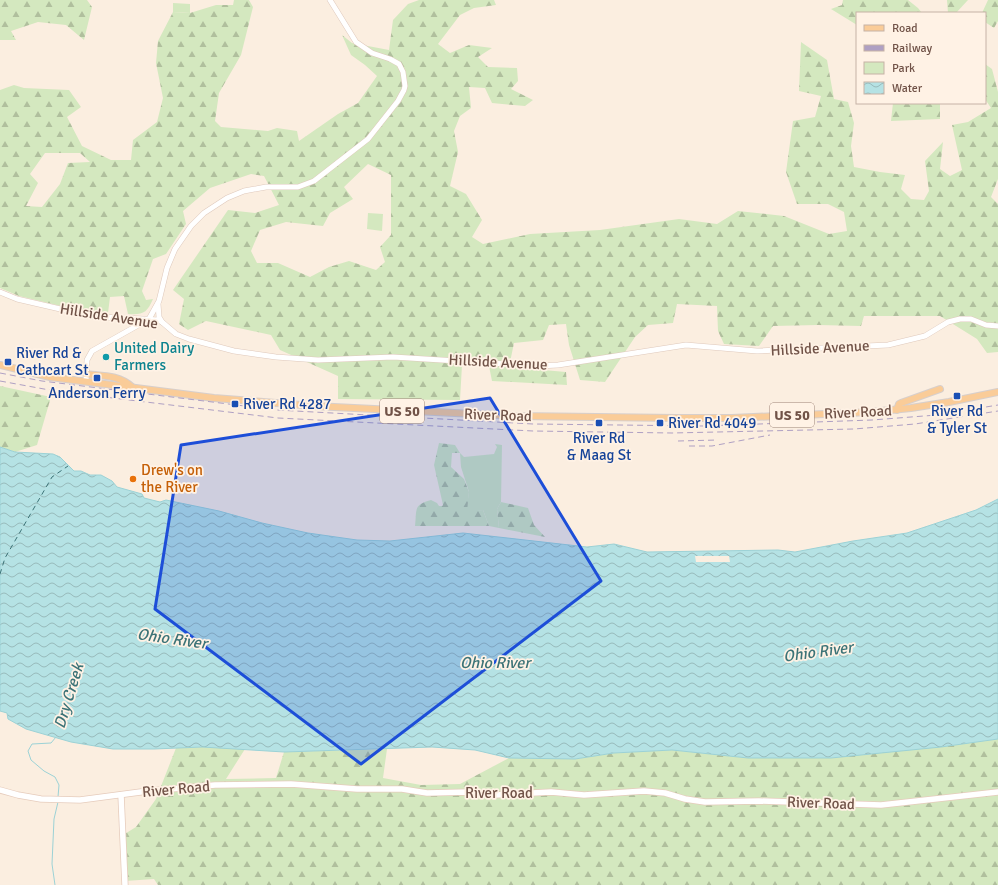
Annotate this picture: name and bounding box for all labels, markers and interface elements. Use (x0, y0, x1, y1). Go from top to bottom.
legend (856, 12, 986, 104)
text: Road (892, 21, 918, 36)
text: Railway (892, 41, 932, 56)
text: Park (892, 61, 915, 76)
text: Water (892, 81, 923, 96)
street label: Hillside Avenue (59, 299, 159, 333)
street label: Hillside Avenue (770, 336, 870, 360)
place label: United Dairy Farmers (114, 339, 194, 374)
place label: River Rd & Cathcart St (16, 344, 88, 379)
street label: Hillside Avenue (448, 350, 548, 374)
marker: United Dairy Farmers (101, 352, 111, 362)
marker: River Rd & Cathcart St (3, 357, 13, 367)
marker: Anderson Ferry (92, 373, 102, 383)
place label: Anderson Ferry (48, 384, 146, 402)
marker: River Rd & Tyler St (952, 391, 962, 401)
place label: River Rd 4287 (243, 395, 331, 413)
marker: River Rd 4287 (230, 399, 240, 409)
road number: US 50 (380, 399, 424, 423)
street label: River Road (824, 401, 892, 423)
place label: River Rd & Tyler St (927, 402, 987, 437)
road number: US 50 (770, 403, 814, 427)
street label: River Road (464, 405, 532, 425)
place label: River Rd 4049 (668, 414, 756, 432)
marker: River Rd & Maag St (594, 418, 604, 428)
marker: River Rd 4049 (655, 418, 665, 428)
place label: River Rd & Maag St (567, 429, 631, 464)
place label: Drew's on the River (141, 461, 203, 496)
marker: Drew's on the River (128, 474, 138, 484)
water label: Ohio River (136, 624, 210, 654)
water label: Ohio River (782, 637, 856, 667)
water label: Ohio River (460, 653, 532, 673)
water label: Dry Creek (50, 659, 89, 731)
street label: River Road (141, 777, 211, 801)
street label: River Road (465, 784, 533, 802)
street label: River Road (787, 793, 855, 813)

